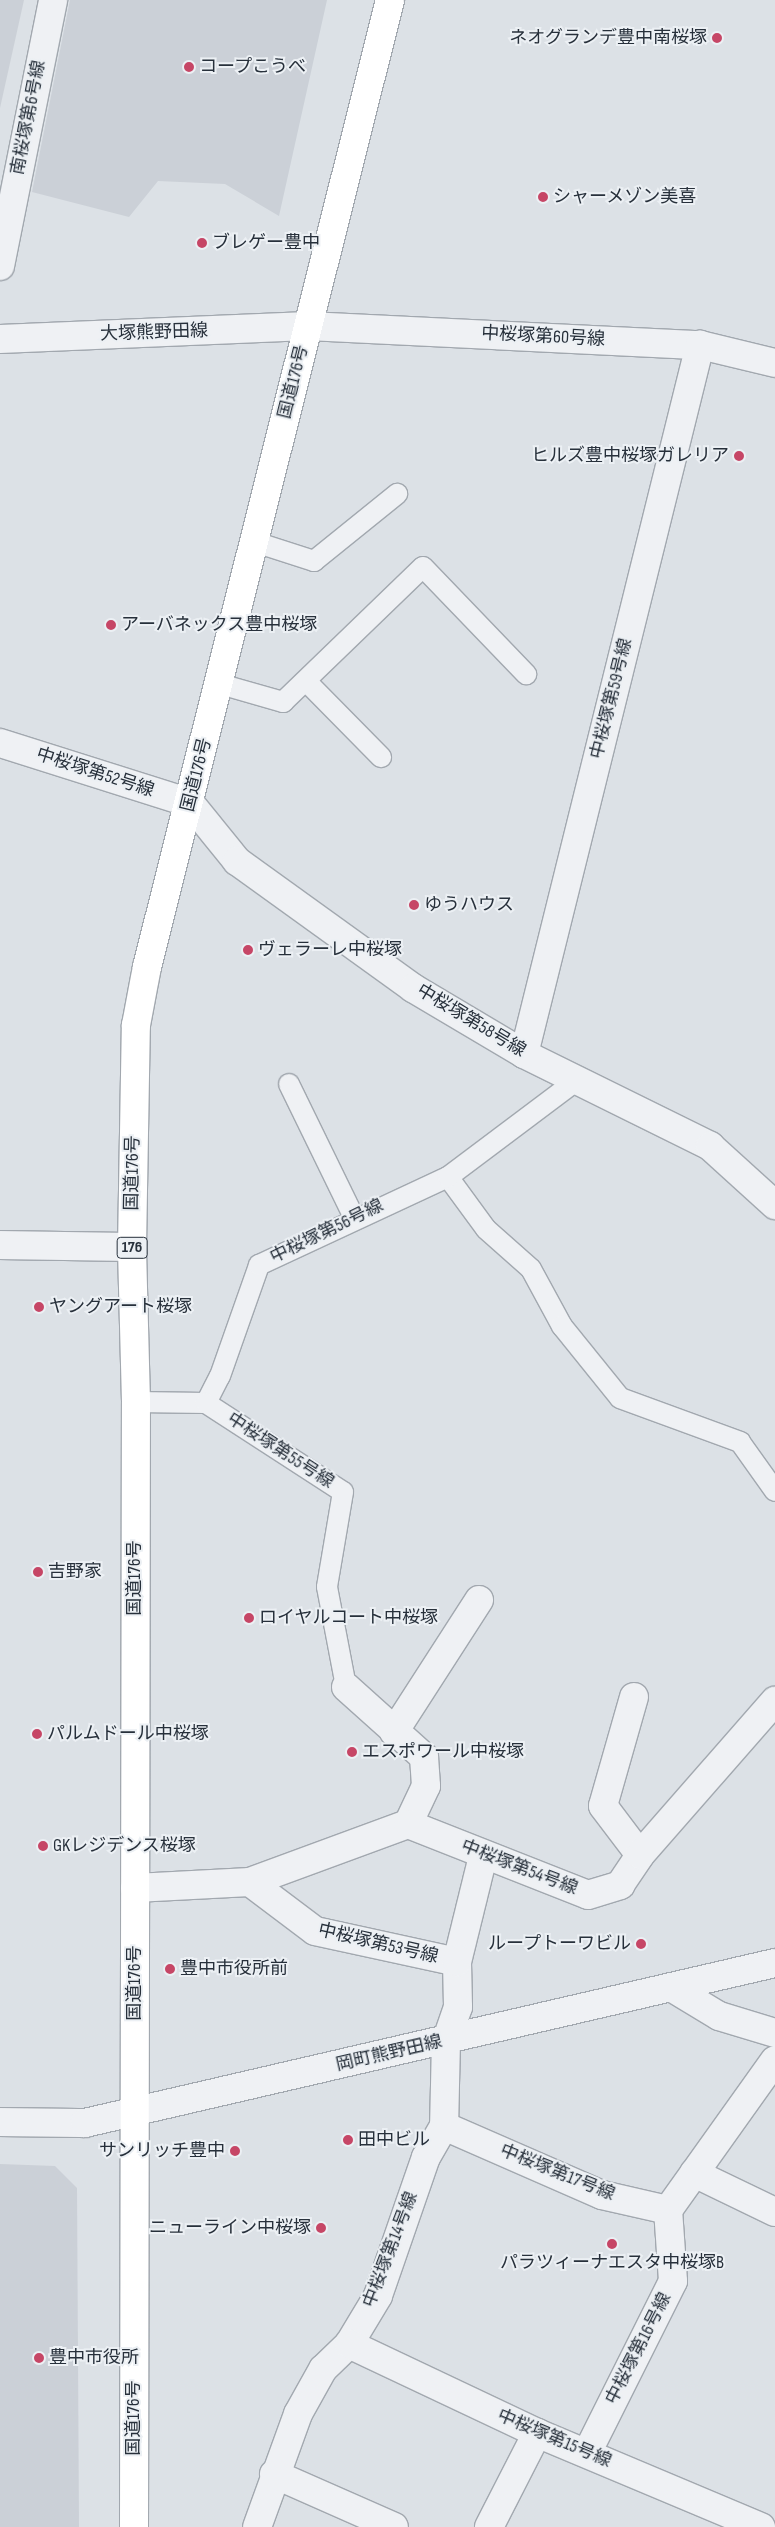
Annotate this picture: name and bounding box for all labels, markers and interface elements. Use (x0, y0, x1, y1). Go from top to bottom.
place label: ネオグランデ豊中南桜塚 (509, 27, 707, 49)
marker: ネオグランデ豊中南桜塚 (711, 32, 723, 44)
place label: コープこうべ (199, 56, 307, 78)
street label: 南桜塚第6号線 (7, 59, 51, 177)
marker: コープこうべ (183, 61, 195, 73)
place label: シャーメゾン美喜 (553, 186, 697, 208)
marker: シャーメゾン美喜 (537, 191, 549, 203)
place label: ブレゲー豊中 (212, 232, 320, 254)
marker: ブレゲー豊中 (196, 237, 208, 249)
street label: 大塚熊野田線 (100, 320, 208, 346)
street label: 中桜塚第60号線 (481, 323, 605, 351)
street label: 国道176号 (274, 343, 314, 421)
place label: ヒルズ豊中桜塚ガレリア (531, 445, 729, 467)
marker: ヒルズ豊中桜塚ガレリア (733, 450, 745, 462)
place label: アーバネックス豊中桜塚 (121, 614, 318, 636)
marker: アーバネックス豊中桜塚 (105, 619, 117, 631)
street label: 中桜塚第59号線 (587, 637, 637, 761)
street label: 国道176号 (177, 736, 217, 814)
street label: 中桜塚第52号線 (33, 744, 157, 802)
place label: ゆうハウス (424, 894, 514, 916)
marker: ゆうハウス (408, 899, 420, 911)
place label: ヴェラーレ中桜塚 (258, 939, 402, 961)
marker: ヴェラーレ中桜塚 (242, 944, 254, 956)
street label: 中桜塚第58号線 (413, 980, 529, 1062)
street label: 国道176号 (122, 1135, 144, 1211)
street label: 中桜塚第56号線 (267, 1195, 387, 1269)
road number: 176 (116, 1234, 148, 1262)
place label: ヤングアート桜塚 (49, 1296, 192, 1318)
marker: ヤングアート桜塚 (33, 1301, 45, 1313)
street label: 中桜塚第55号線 (223, 1409, 337, 1493)
street label: 国道176号 (124, 1540, 146, 1616)
place label: 吉野家 (48, 1561, 102, 1583)
marker: 吉野家 (32, 1566, 44, 1578)
place label: ロイヤルコート中桜塚 (259, 1607, 439, 1629)
marker: ロイヤルコート中桜塚 (243, 1612, 255, 1624)
place label: パルムドール中桜塚 (47, 1723, 209, 1745)
marker: パルムドール中桜塚 (31, 1728, 43, 1740)
place label: エスポワール中桜塚 (362, 1741, 524, 1763)
marker: エスポワール中桜塚 (346, 1746, 358, 1758)
place label: GKレジデンス桜塚 (53, 1835, 196, 1857)
street label: 中桜塚第54号線 (458, 1836, 580, 1900)
marker: GKレジデンス桜塚 (37, 1840, 49, 1852)
street label: 中桜塚第53号線 (316, 1920, 440, 1968)
place label: ループトーワビル (487, 1933, 631, 1955)
marker: ループトーワビル (635, 1938, 647, 1950)
street label: 国道176号 (124, 1945, 146, 2021)
place label: 豊中市役所前 (180, 1958, 288, 1980)
marker: 豊中市役所前 (164, 1963, 176, 1975)
street label: 岡町熊野田線 (334, 2031, 444, 2077)
place label: 田中ビル (358, 2129, 430, 2151)
marker: 田中ビル (342, 2134, 354, 2146)
place label: サンリッチ豊中 (99, 2140, 225, 2162)
street label: 中桜塚第17号線 (497, 2140, 617, 2206)
marker: サンリッチ豊中 (229, 2145, 241, 2157)
street label: 中桜塚第14号線 (359, 2189, 423, 2311)
place label: ニューライン中桜塚 (149, 2217, 311, 2239)
marker: ニューライン中桜塚 (315, 2222, 327, 2234)
marker: パラツィーナエスタ中桜塚B (606, 2238, 618, 2250)
place label: パラツィーナエスタ中桜塚B (500, 2252, 724, 2274)
street label: 中桜塚第16号線 (602, 2290, 676, 2408)
place label: 豊中市役所 (49, 2347, 139, 2369)
marker: 豊中市役所 (33, 2352, 45, 2364)
street label: 国道176号 (123, 2380, 145, 2456)
street label: 中桜塚第15号線 (494, 2405, 614, 2473)

